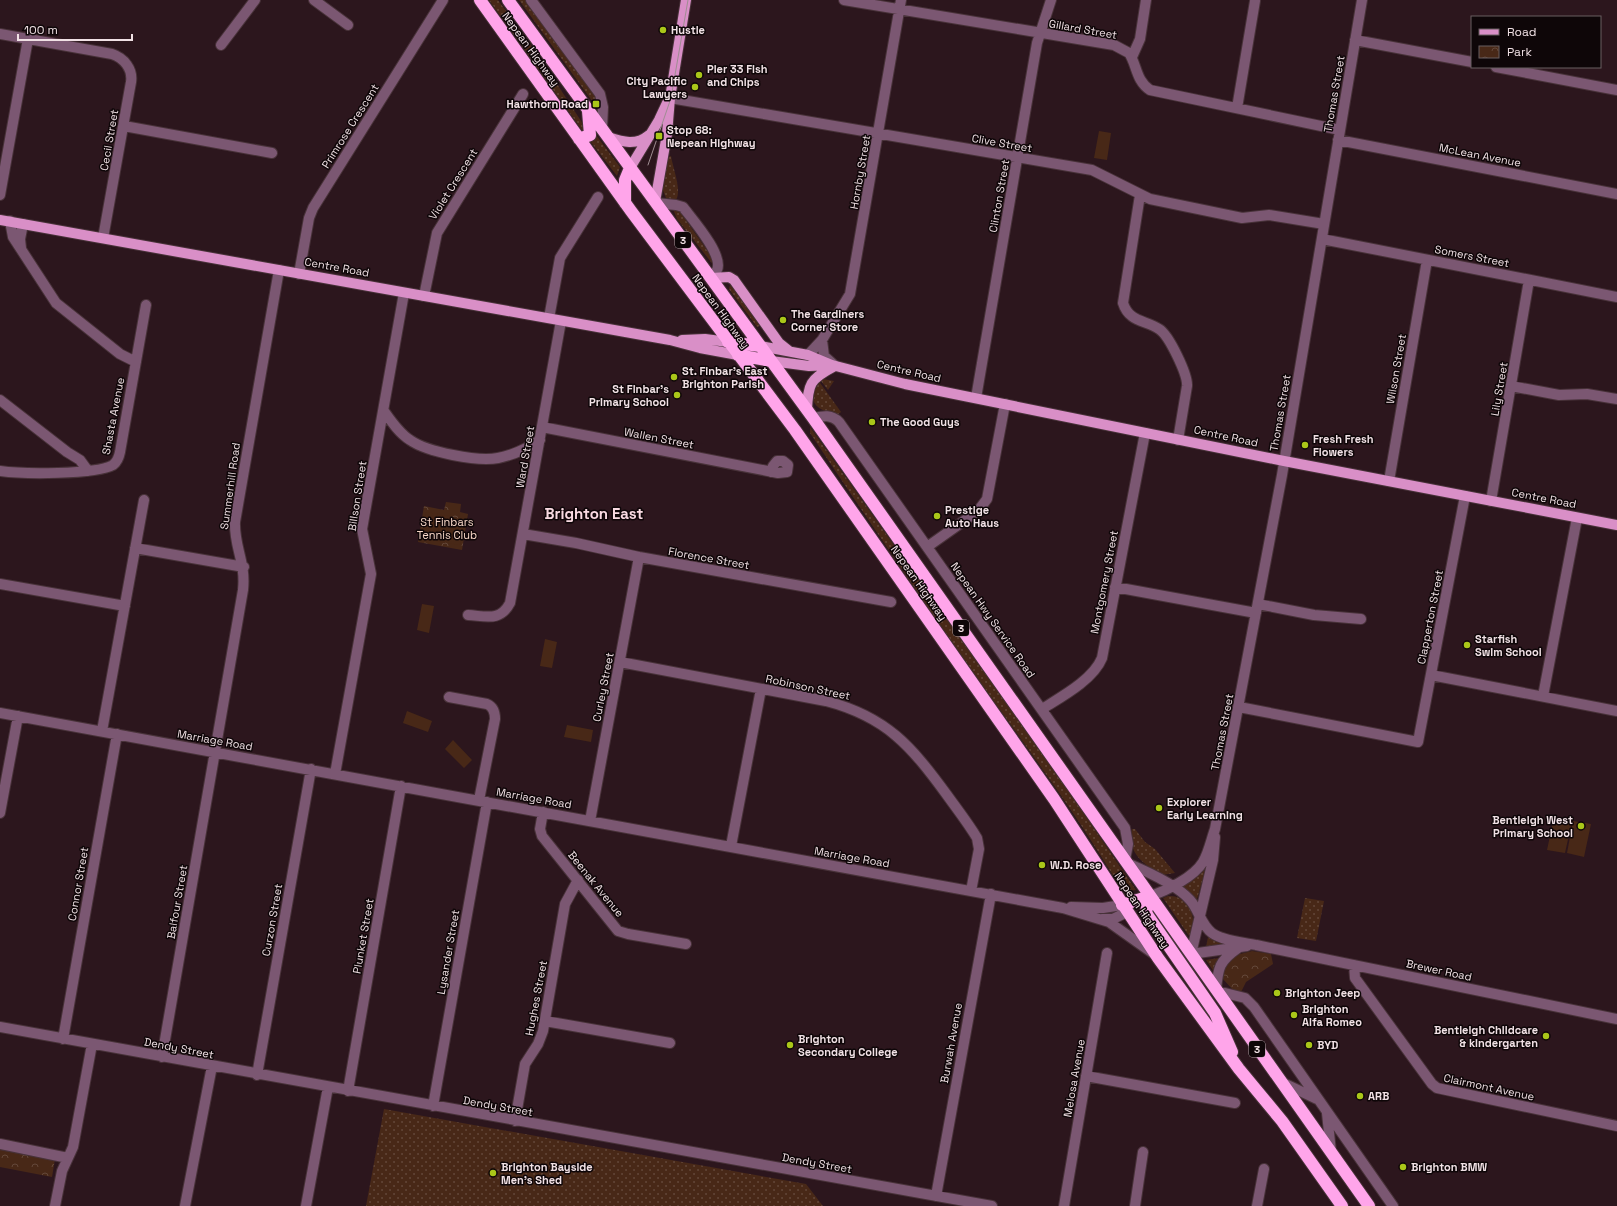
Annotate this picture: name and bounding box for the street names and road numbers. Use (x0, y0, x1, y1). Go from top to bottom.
street label: Nepean Highway (499, 9, 563, 89)
street label: Gillard Street (1048, 16, 1118, 42)
street label: Thomas Street (1320, 54, 1348, 134)
street label: Primrose Crescent (318, 81, 382, 171)
street label: Cecil Street (97, 108, 121, 172)
street label: Clive Street (971, 131, 1033, 155)
street label: Hornby Street (847, 134, 873, 210)
street label: McLean Avenue (1438, 140, 1522, 170)
street label: Violet Crescent (426, 146, 480, 222)
street label: Clinton Street (986, 158, 1012, 234)
road number: 3 (675, 232, 691, 248)
street label: Somers Street (1433, 242, 1511, 270)
street label: Centre Road (304, 254, 370, 280)
street label: Nepean Highway (689, 271, 753, 351)
street label: Wilson Street (1383, 333, 1409, 405)
street label: Centre Road (876, 357, 942, 385)
street label: Lily Street (1487, 361, 1511, 417)
street label: Thomas Street (1266, 373, 1294, 453)
street label: Shasta Avenue (99, 376, 127, 456)
street label: Centre Road (1193, 422, 1259, 450)
street label: Wallen Street (623, 424, 695, 452)
street label: Ward Street (513, 425, 537, 489)
street label: Summerhill Road (217, 442, 243, 530)
street label: Billson Street (345, 460, 369, 532)
street label: Centre Road (1511, 485, 1577, 511)
street label: Montgomery Street (1087, 529, 1121, 635)
street label: Nepean Highway (888, 543, 950, 623)
street label: Florence Street (667, 544, 751, 572)
street label: Nepean Hwy Service Road (948, 560, 1038, 680)
street label: Clapperton Street (1414, 569, 1446, 665)
road number: 3 (953, 620, 969, 636)
street label: Curley Street (589, 651, 617, 723)
street label: Robinson Street (764, 671, 852, 703)
street label: Thomas Street (1208, 692, 1236, 772)
street label: Marriage Road (176, 726, 254, 754)
street label: Marriage Road (495, 784, 573, 812)
street label: Marriage Road (813, 843, 891, 871)
street label: Connor Street (65, 846, 91, 922)
street label: Beenak Avenue (565, 848, 627, 920)
street label: Balfour Street (164, 864, 190, 940)
street label: Nepean Highway (1111, 869, 1173, 951)
street label: Curzon Street (259, 883, 285, 957)
street label: Plunket Street (349, 897, 377, 975)
street label: Lysander Street (434, 909, 462, 995)
street label: Brewer Road (1405, 956, 1473, 984)
street label: Hughes Street (522, 959, 550, 1037)
street label: Burwah Avenue (937, 1002, 965, 1084)
street label: Dendy Street (143, 1034, 215, 1062)
street label: Melosa Avenue (1060, 1038, 1088, 1118)
road number: 3 (1249, 1041, 1265, 1057)
street label: Clairmont Avenue (1442, 1071, 1536, 1103)
street label: Dendy Street (462, 1093, 534, 1119)
street label: Dendy Street (781, 1150, 853, 1176)

